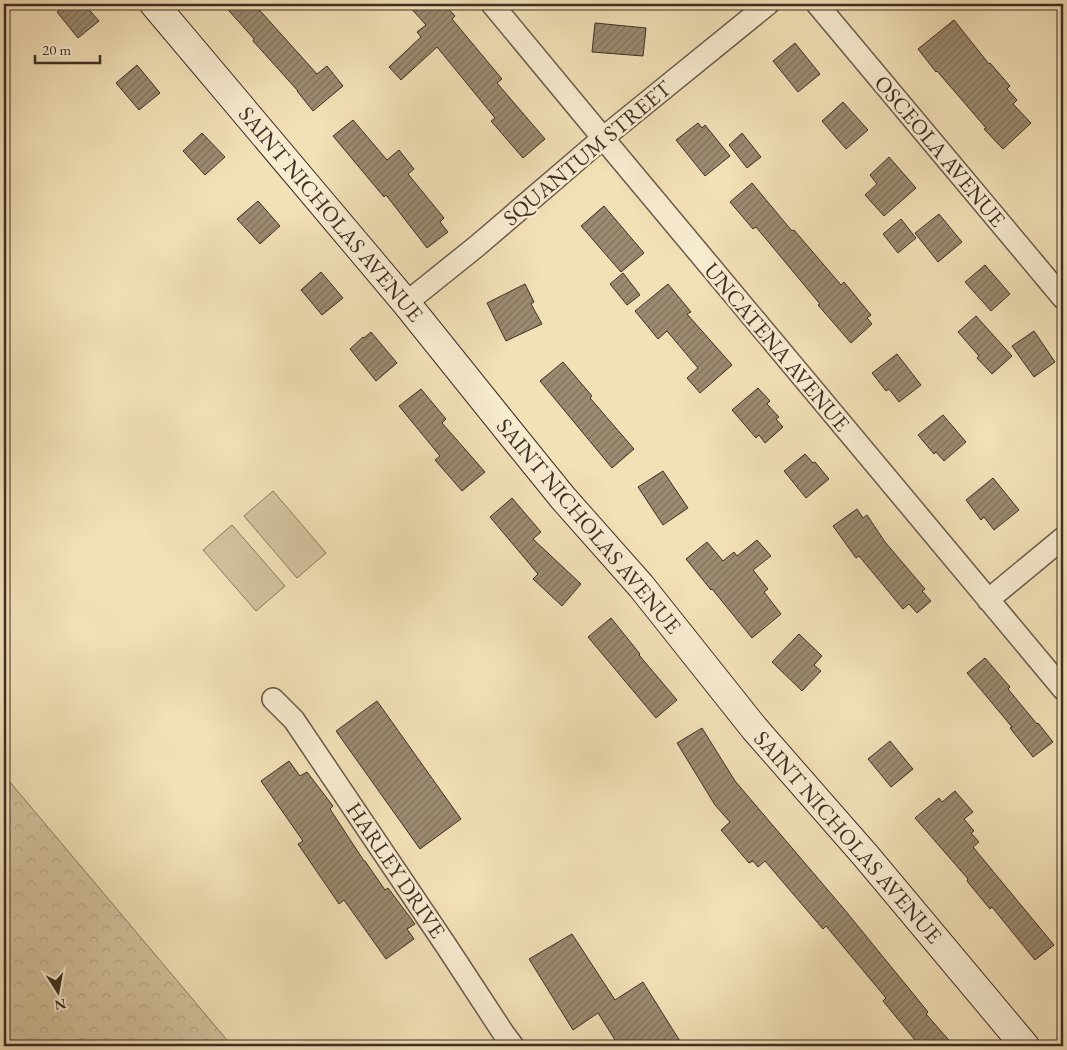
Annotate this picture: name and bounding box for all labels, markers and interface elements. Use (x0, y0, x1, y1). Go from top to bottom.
scale bar (35, 32, 100, 64)
text: 20 m (42, 40, 71, 59)
street label: OSCEOLA AVENUE (868, 69, 1012, 233)
street label: SQUANTUM STREET (497, 74, 677, 232)
street label: SAINT NICHOLAS AVENUE (232, 100, 430, 328)
street label: UNCATENA AVENUE (698, 256, 856, 438)
street label: SAINT NICHOLAS AVENUE (490, 412, 688, 640)
street label: SAINT NICHOLAS AVENUE (748, 725, 948, 949)
street label: HARLEY DRIVE (340, 796, 452, 944)
north arrow (32, 968, 82, 1018)
text: N (53, 995, 68, 1015)

